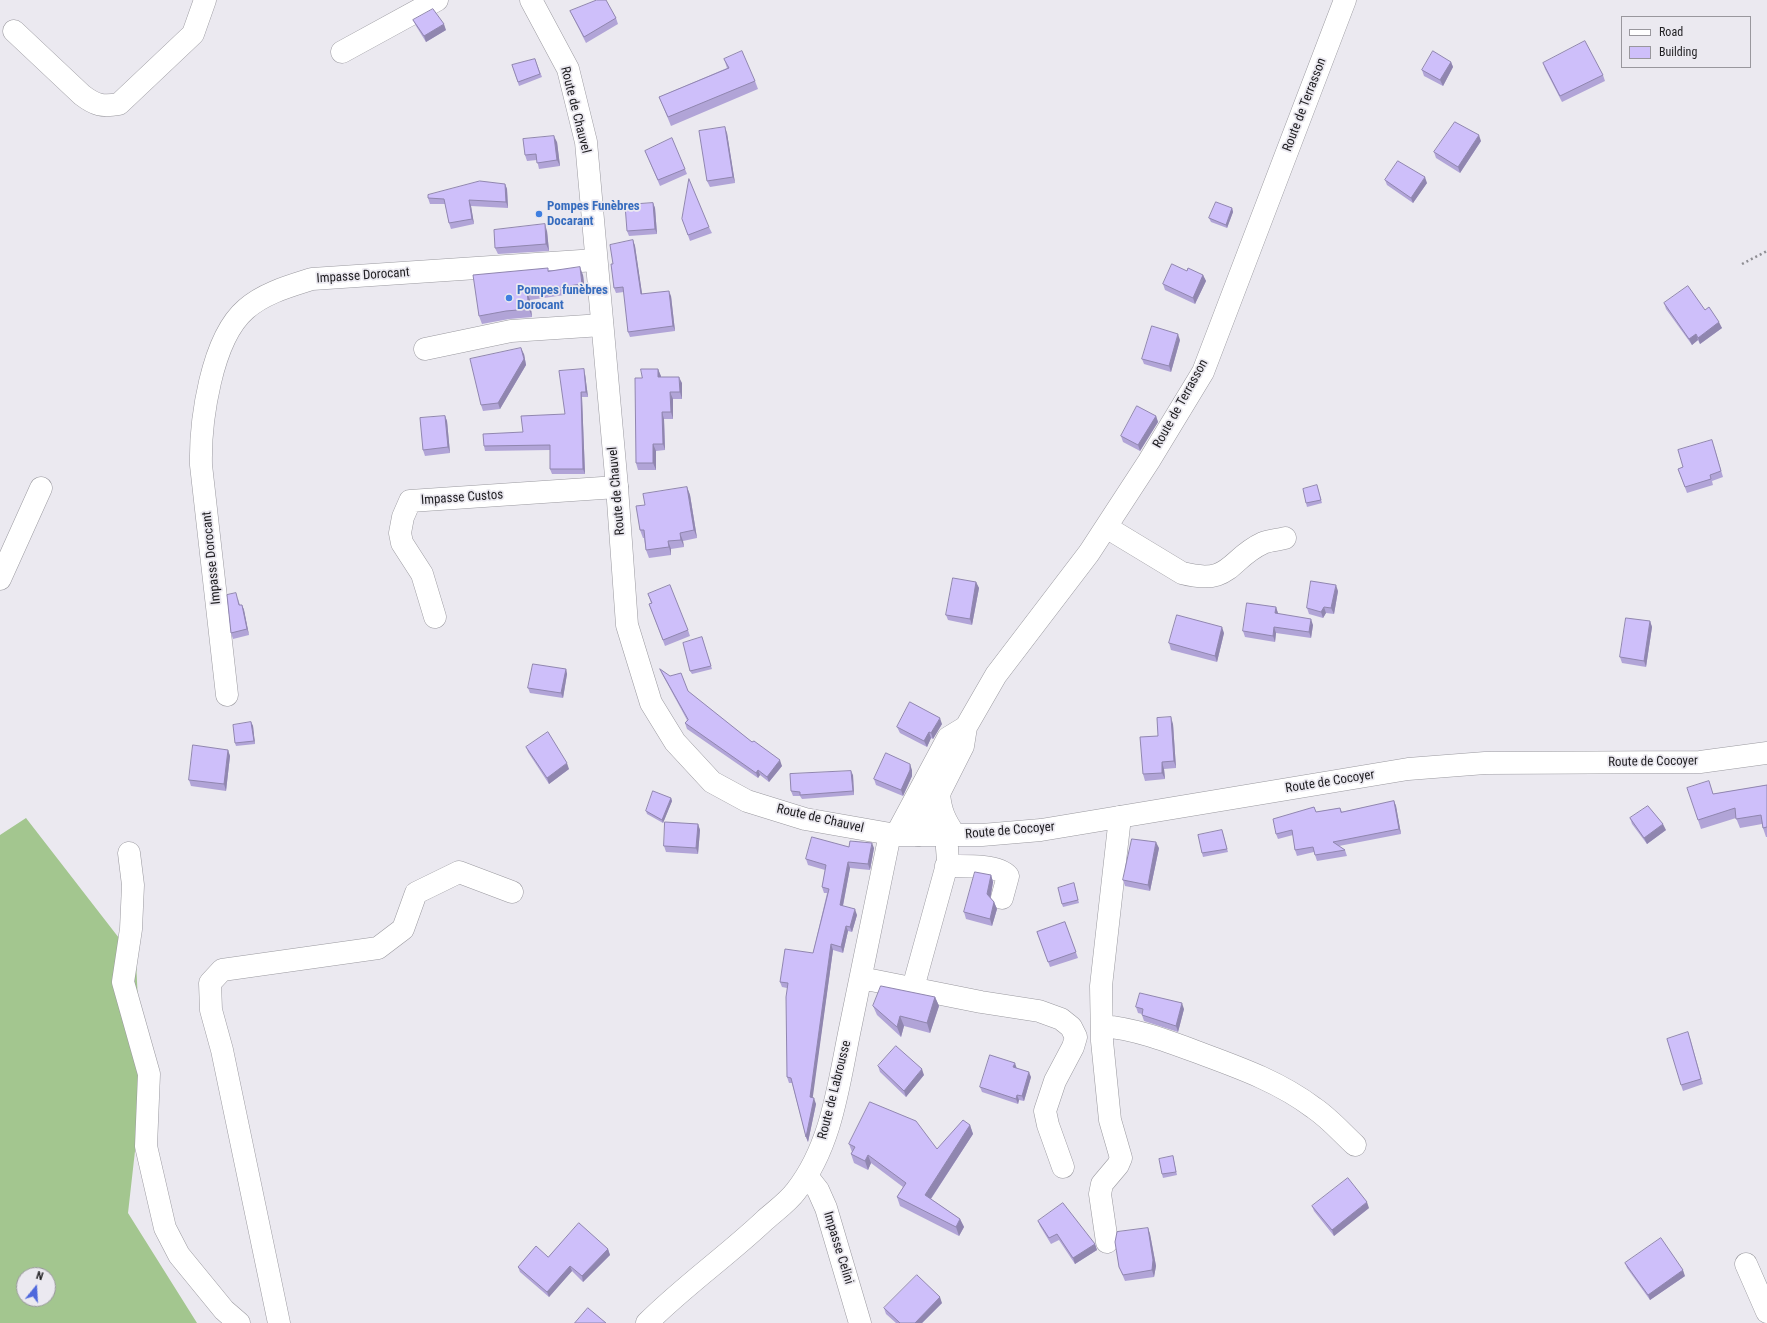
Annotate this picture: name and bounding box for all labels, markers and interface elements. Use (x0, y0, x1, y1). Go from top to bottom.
legend (1621, 16, 1751, 68)
text: Road (1659, 25, 1683, 39)
text: Building (1659, 45, 1697, 59)
street label: Route de Terrasson (1280, 56, 1330, 154)
street label: Route de Chauvel (557, 65, 593, 155)
place label: Pompes Funèbres Docarant (547, 199, 640, 230)
marker: Pompes Funèbres Docarant (534, 209, 544, 219)
street label: Impasse Dorocant (316, 265, 410, 287)
place label: Pompes funèbres Dorocant (517, 283, 608, 314)
marker: Pompes funèbres Dorocant (504, 293, 514, 303)
street label: Route de Terrasson (1150, 357, 1212, 451)
street label: Route de Chauvel (605, 446, 629, 536)
street label: Impasse Custos (420, 487, 504, 509)
street label: Impasse Dorocant (199, 511, 225, 605)
street label: Route de Cocoyer (1608, 753, 1698, 771)
street label: Route de Cocoyer (1284, 767, 1376, 797)
street label: Route de Chauvel (775, 801, 865, 837)
street label: Route de Cocoyer (965, 819, 1055, 843)
street label: Route de Labrousse (815, 1039, 855, 1141)
street label: Impasse Celini (820, 1210, 856, 1286)
north arrow (16, 1267, 56, 1307)
text: N (34, 1269, 45, 1283)

